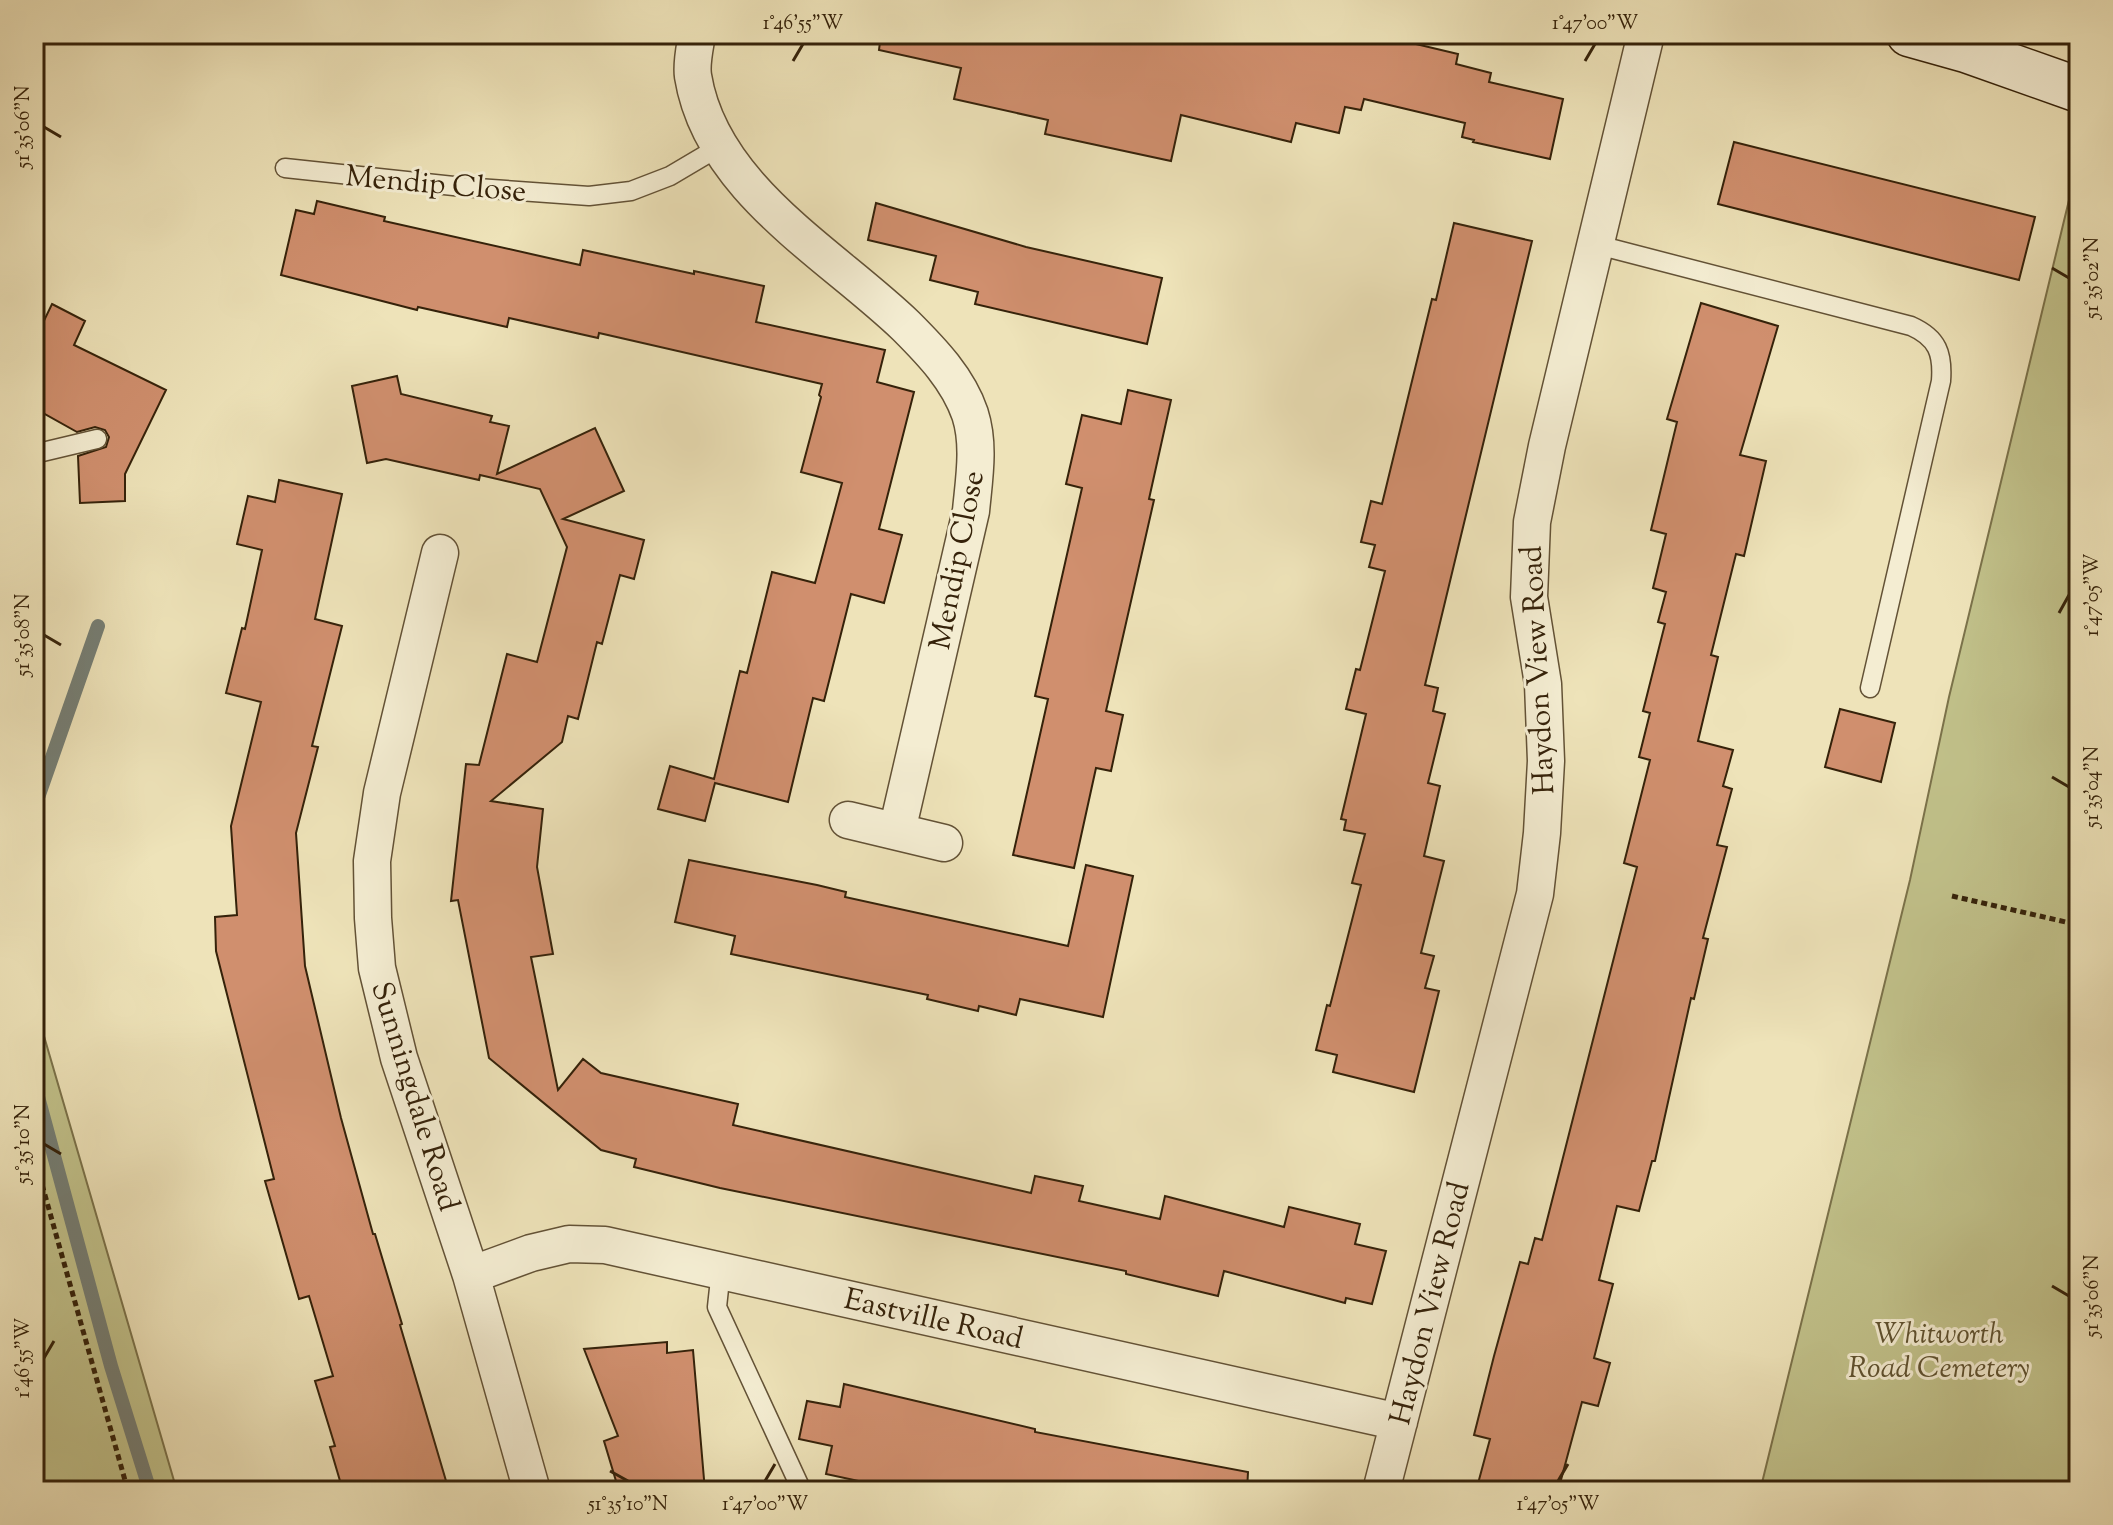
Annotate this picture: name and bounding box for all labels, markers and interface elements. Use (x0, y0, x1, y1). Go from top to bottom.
text: 1°46'55"W (763, 10, 843, 39)
text: 1°47'00"W (1552, 10, 1638, 39)
text: 51°35'06"N (10, 86, 39, 169)
street label: Mendip Close (344, 156, 528, 215)
text: 51°35'02"N (2079, 237, 2108, 320)
street label: Mendip Close (920, 467, 997, 654)
street label: Haydon View Road (1512, 544, 1567, 795)
text: 1°47'05"W (2079, 553, 2108, 637)
text: 51°35'08"N (10, 593, 39, 677)
text: 51°35'04"N (2079, 746, 2108, 829)
street label: Sunningdale Road (358, 977, 469, 1217)
text: 51°35'10"N (10, 1104, 39, 1185)
street label: Haydon View Road (1380, 1177, 1482, 1430)
text: 51°35'06"N (2079, 1255, 2108, 1338)
street label: Eastville Road (840, 1279, 1027, 1362)
park label: Whitworth Road Cemetery (1848, 1314, 2030, 1391)
text: 1°46'55"W (10, 1318, 39, 1398)
text: 51°35'10"N (587, 1491, 668, 1520)
text: 1°47'00"W (722, 1491, 808, 1520)
text: 1°47'05"W (1516, 1491, 1600, 1520)

